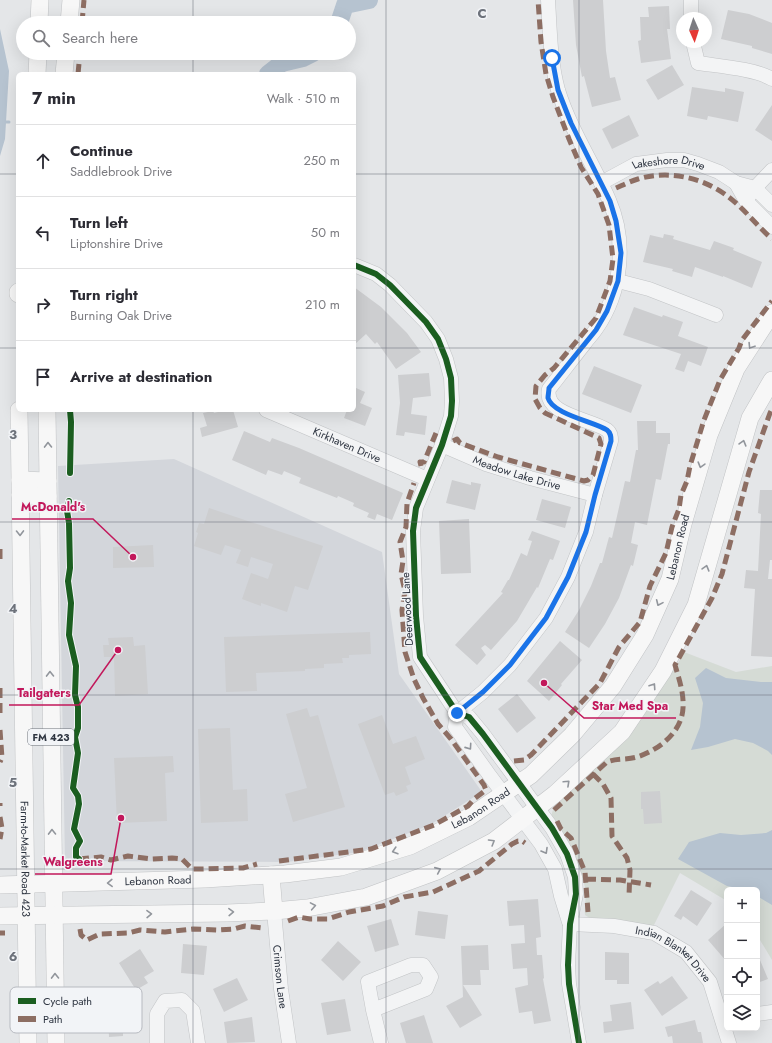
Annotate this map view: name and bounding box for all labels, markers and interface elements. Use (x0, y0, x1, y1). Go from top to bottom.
text: C (477, 4, 487, 23)
north arrow (676, 12, 712, 48)
search box (16, 16, 356, 60)
icon: search (30, 27, 52, 49)
text: Search here (62, 27, 138, 49)
route start (543, 49, 561, 67)
text: 7 min (32, 86, 76, 110)
text: Walk · 510 m (267, 89, 340, 108)
text: Continue (70, 140, 133, 162)
icon: ahead (32, 150, 54, 172)
text: 250 m (303, 151, 340, 170)
street label: Lakeshore Drive (629, 152, 708, 174)
text: Saddlebrook Drive (70, 162, 172, 181)
text: Turn left (70, 212, 128, 234)
icon: left (32, 222, 54, 244)
text: 50 m (311, 223, 340, 242)
text: Liptonshire Drive (70, 234, 163, 253)
text: Turn right (70, 284, 138, 306)
icon: right (32, 294, 54, 316)
text: 210 m (305, 295, 340, 314)
text: Burning Oak Drive (70, 306, 172, 325)
one-way arrow (748, 342, 756, 349)
icon: arrive (32, 366, 54, 388)
text: Arrive at destination (70, 366, 212, 388)
street label: Kirkhaven Drive (310, 423, 384, 466)
text: 3 (9, 425, 17, 444)
one-way arrow (738, 440, 747, 447)
one-way arrow (43, 442, 52, 448)
street label: Meadow Lake Drive (470, 451, 563, 494)
one-way arrow (697, 462, 706, 469)
callout: McDonald's (12, 495, 93, 519)
text: McDonald's (21, 498, 86, 516)
street label: Lebanon Road (662, 512, 693, 581)
one-way arrow (16, 530, 24, 536)
one-way arrow (701, 565, 710, 572)
street label: Deerwood Lane (397, 572, 417, 646)
text: 4 (8, 599, 18, 618)
one-way arrow (656, 599, 664, 606)
one-way arrow (46, 671, 54, 677)
callout: Tailgaters (9, 681, 79, 705)
one-way arrow (648, 683, 656, 690)
text: Tailgaters (17, 684, 71, 702)
callout: Star Med Spa (584, 694, 676, 718)
text: Star Med Spa (592, 697, 668, 715)
route end (448, 704, 466, 722)
road number: FM 423 (28, 729, 74, 745)
one-way arrow (464, 743, 472, 750)
text: 5 (9, 773, 17, 792)
one-way arrow (562, 780, 570, 787)
street label: Lebanon Road (448, 784, 513, 833)
street label: Farm-to-Market Road 423 (17, 801, 34, 917)
one-way arrow (48, 829, 57, 835)
one-way arrow (488, 839, 495, 846)
one-way arrow (391, 846, 398, 855)
one-way arrow (540, 847, 547, 854)
callout: Walgreens (35, 850, 111, 874)
text: Walgreens (43, 853, 103, 871)
one-way arrow (434, 867, 441, 875)
street label: Lebanon Road (124, 871, 192, 889)
one-way arrow (107, 878, 113, 887)
map controls (724, 887, 760, 1031)
button: + (724, 887, 760, 923)
one-way arrow (310, 903, 316, 911)
one-way arrow (228, 908, 234, 917)
one-way arrow (146, 910, 152, 918)
street label: Indian Blanket Drive (634, 922, 715, 986)
button: − (724, 923, 760, 959)
street label: Crimson Lane (269, 944, 292, 1010)
text: 6 (9, 947, 18, 966)
button: locate (724, 959, 760, 995)
one-way arrow (51, 973, 59, 979)
legend (10, 987, 142, 1033)
text: Cycle path (43, 993, 92, 1009)
button: layers (724, 995, 760, 1031)
text: Path (43, 1011, 62, 1027)

